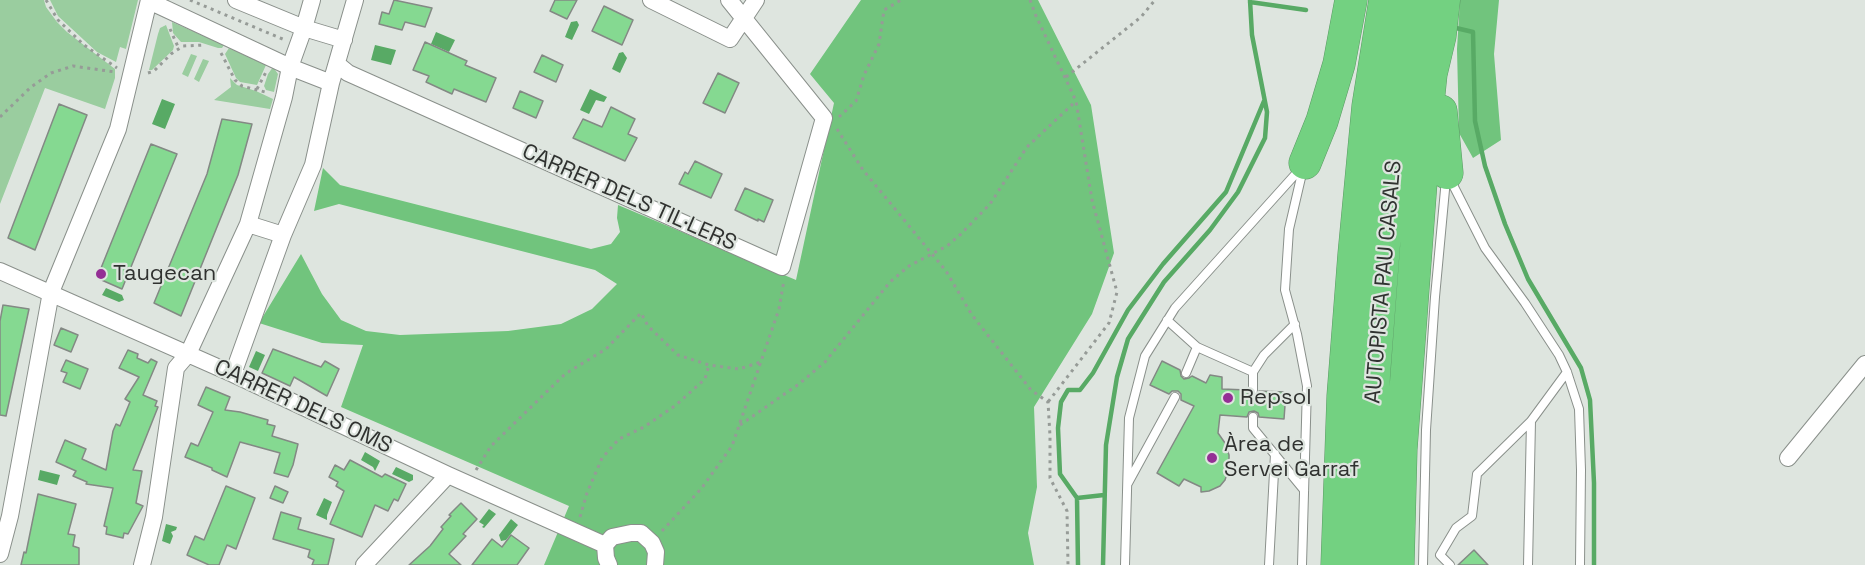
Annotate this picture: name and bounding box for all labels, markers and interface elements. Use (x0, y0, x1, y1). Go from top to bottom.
street label: CARRER DELS TIL·LERS (518, 139, 740, 257)
street label: AUTOPISTA PAU CASALS (1360, 159, 1408, 405)
place label: Taugecan (113, 261, 216, 287)
marker: Taugecan (94, 267, 108, 281)
street label: CARRER DELS OMS (210, 354, 396, 460)
place label: Repsol (1240, 385, 1312, 411)
marker: Repsol (1221, 391, 1235, 405)
place label: Àrea de Servei Garraf (1224, 432, 1359, 484)
marker: Àrea de Servei Garraf (1205, 451, 1219, 465)

